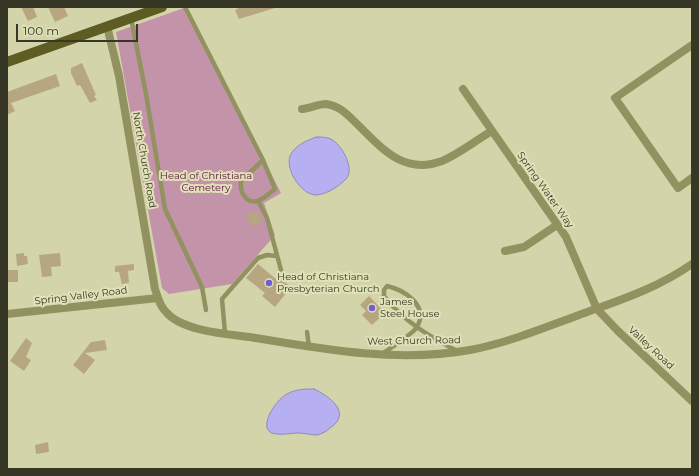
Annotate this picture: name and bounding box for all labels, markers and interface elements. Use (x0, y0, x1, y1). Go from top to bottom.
scale bar (18, 16, 140, 42)
text: 100 m (23, 23, 59, 38)
street label: North Church Road (130, 111, 158, 209)
street label: Spring Water Way (514, 150, 576, 230)
park label: Head of Christiana Cemetery (160, 170, 252, 194)
place label: Head of Christiana Presbyterian Church (277, 271, 379, 294)
marker: Head of Christiana Presbyterian Church (264, 278, 274, 288)
street label: Spring Valley Road (34, 284, 128, 308)
place label: James Steel House (380, 296, 439, 320)
marker: James Steel House (367, 303, 377, 313)
street label: Valley Road (626, 324, 676, 372)
street label: West Church Road (367, 334, 461, 348)

